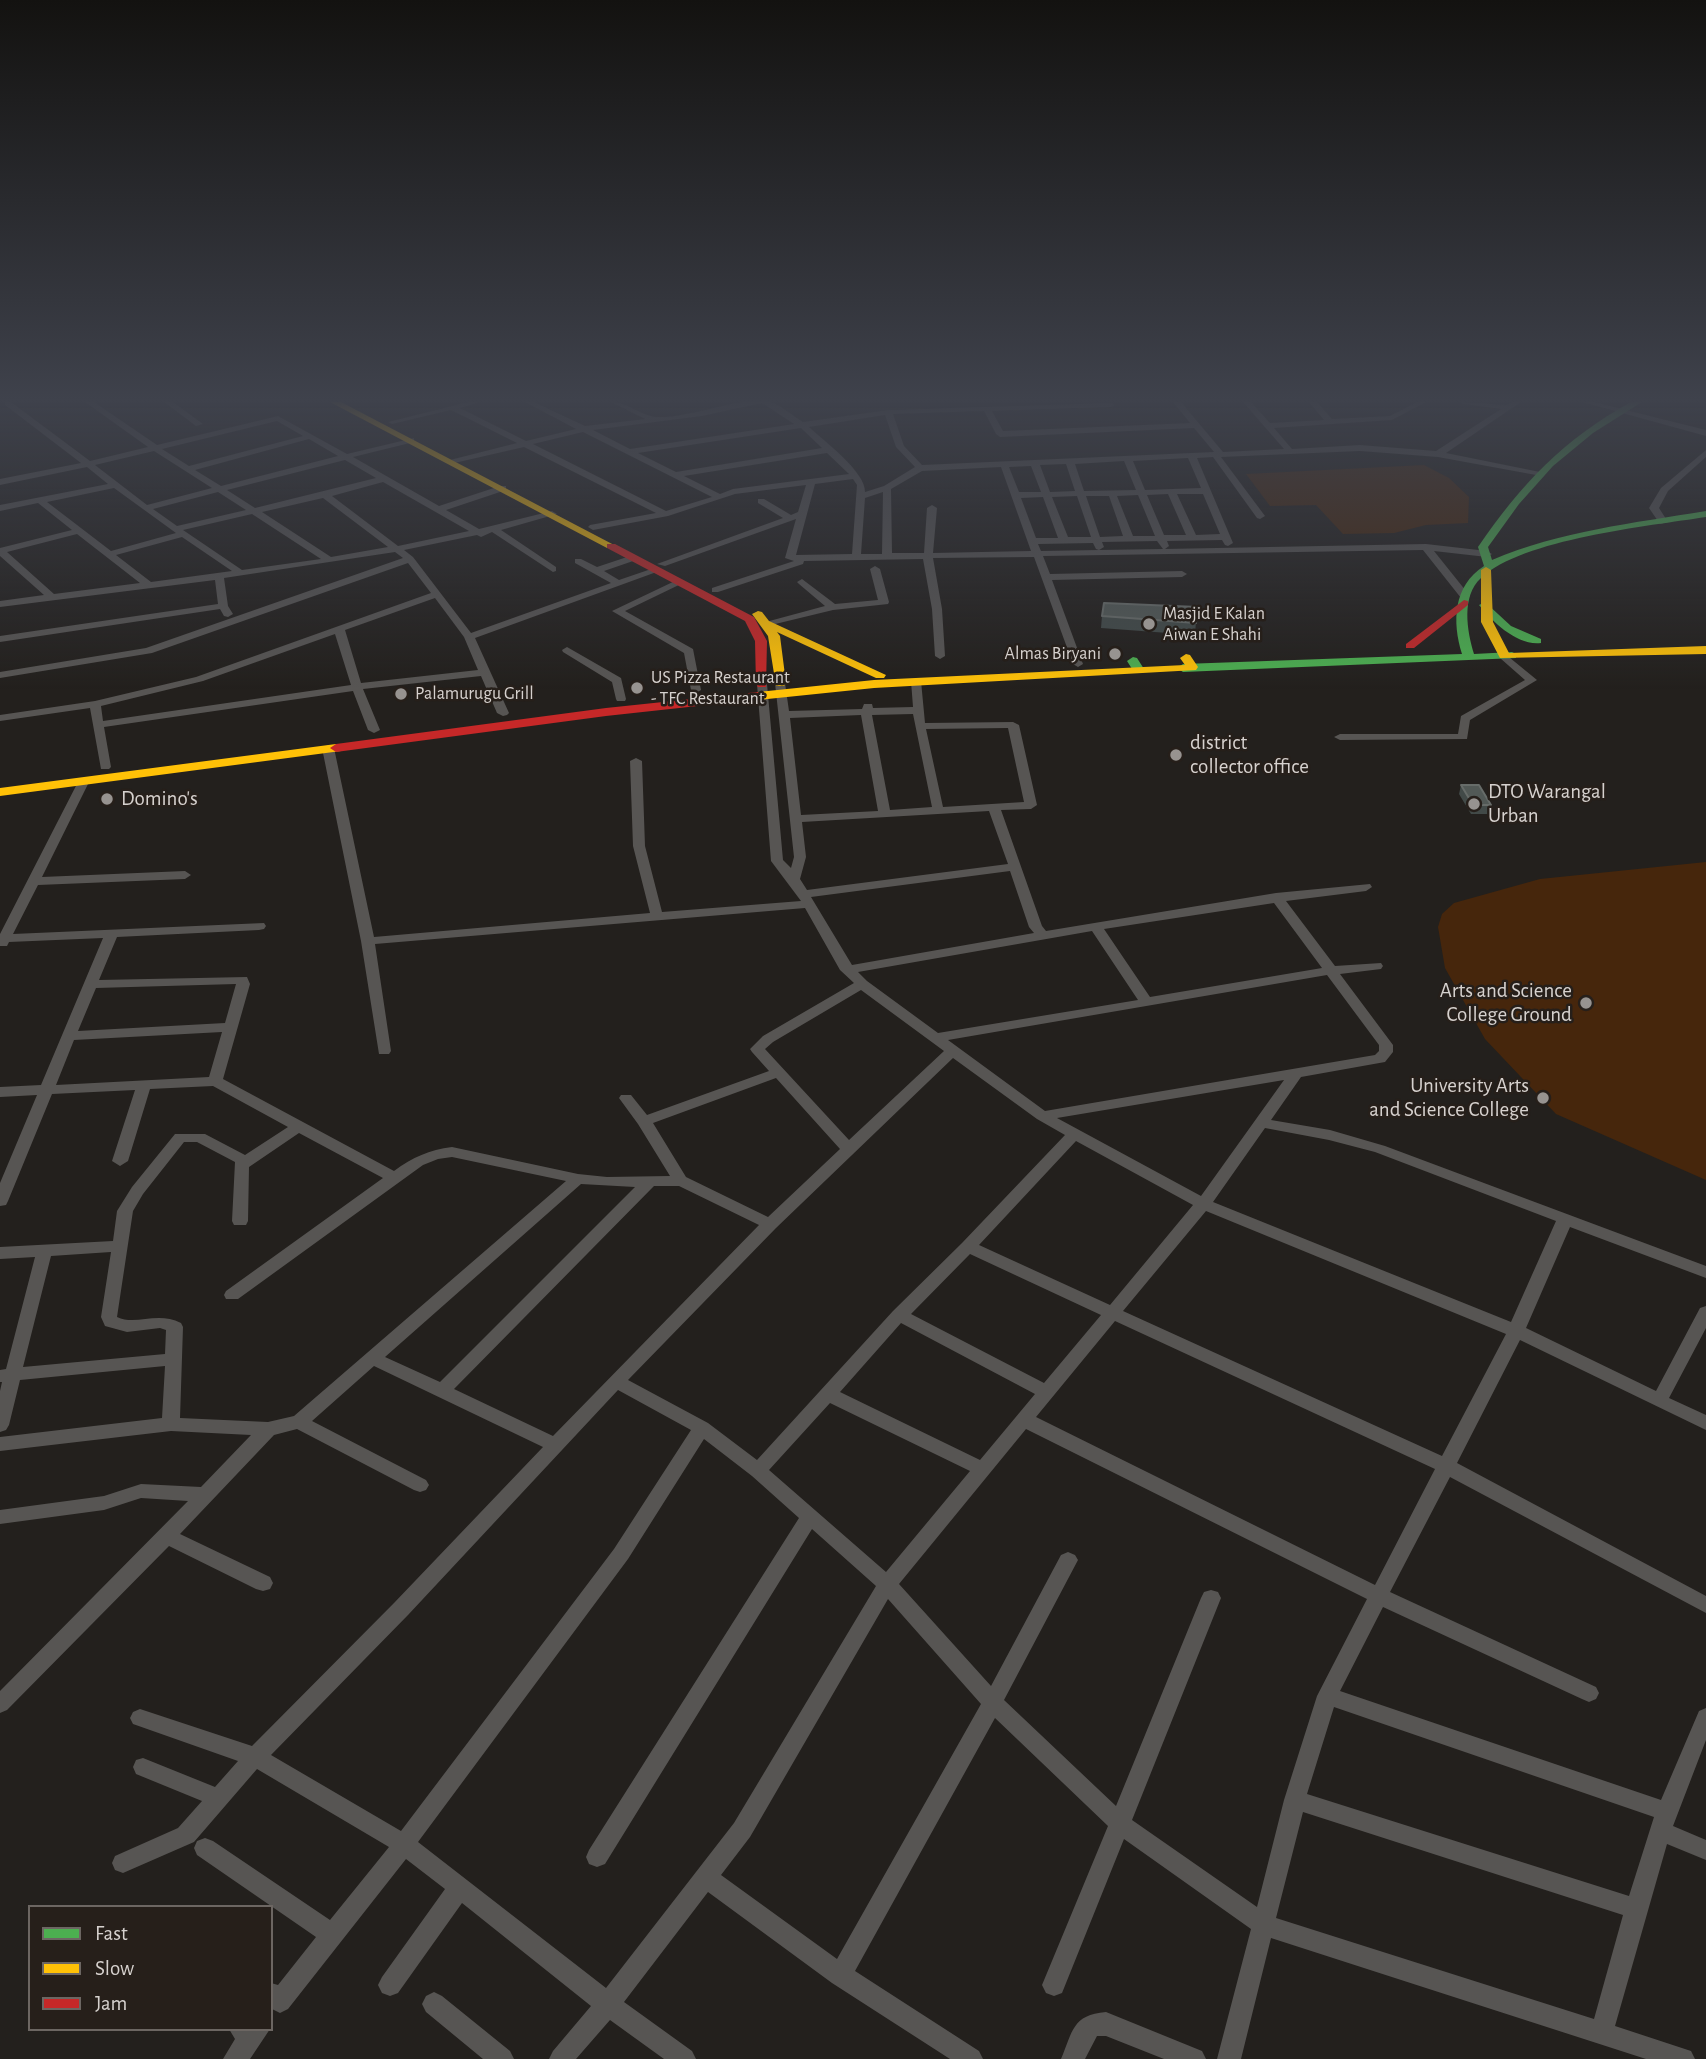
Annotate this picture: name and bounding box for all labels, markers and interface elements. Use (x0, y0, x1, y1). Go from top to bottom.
place label: Masjid E Kalan Aiwan E Shahi (1163, 603, 1265, 646)
marker: Masjid E Kalan Aiwan E Shahi (1141, 616, 1157, 632)
place label: Almas Biryani (1005, 643, 1101, 665)
marker: Almas Biryani (1107, 646, 1123, 662)
place label: US Pizza Restaurant - TFC Restaurant (651, 667, 790, 710)
marker: US Pizza Restaurant - TFC Restaurant (629, 680, 645, 696)
place label: Palamurugu Grill (415, 683, 534, 705)
marker: Palamurugu Grill (393, 686, 409, 702)
place label: district collector office (1190, 730, 1309, 780)
marker: district collector office (1168, 747, 1184, 763)
place label: DTO Warangal Urban (1488, 779, 1606, 829)
place label: Domino's (121, 786, 198, 812)
marker: Domino's (99, 791, 115, 807)
marker: DTO Warangal Urban (1466, 796, 1482, 812)
place label: Arts and Science College Ground (1440, 978, 1572, 1028)
marker: Arts and Science College Ground (1578, 995, 1594, 1011)
place label: University Arts and Science College (1369, 1073, 1529, 1123)
marker: University Arts and Science College (1535, 1090, 1551, 1106)
legend (28, 1905, 273, 2031)
text: Fast (95, 1923, 128, 1944)
text: Slow (95, 1958, 134, 1979)
text: Jam (95, 1993, 127, 2014)

